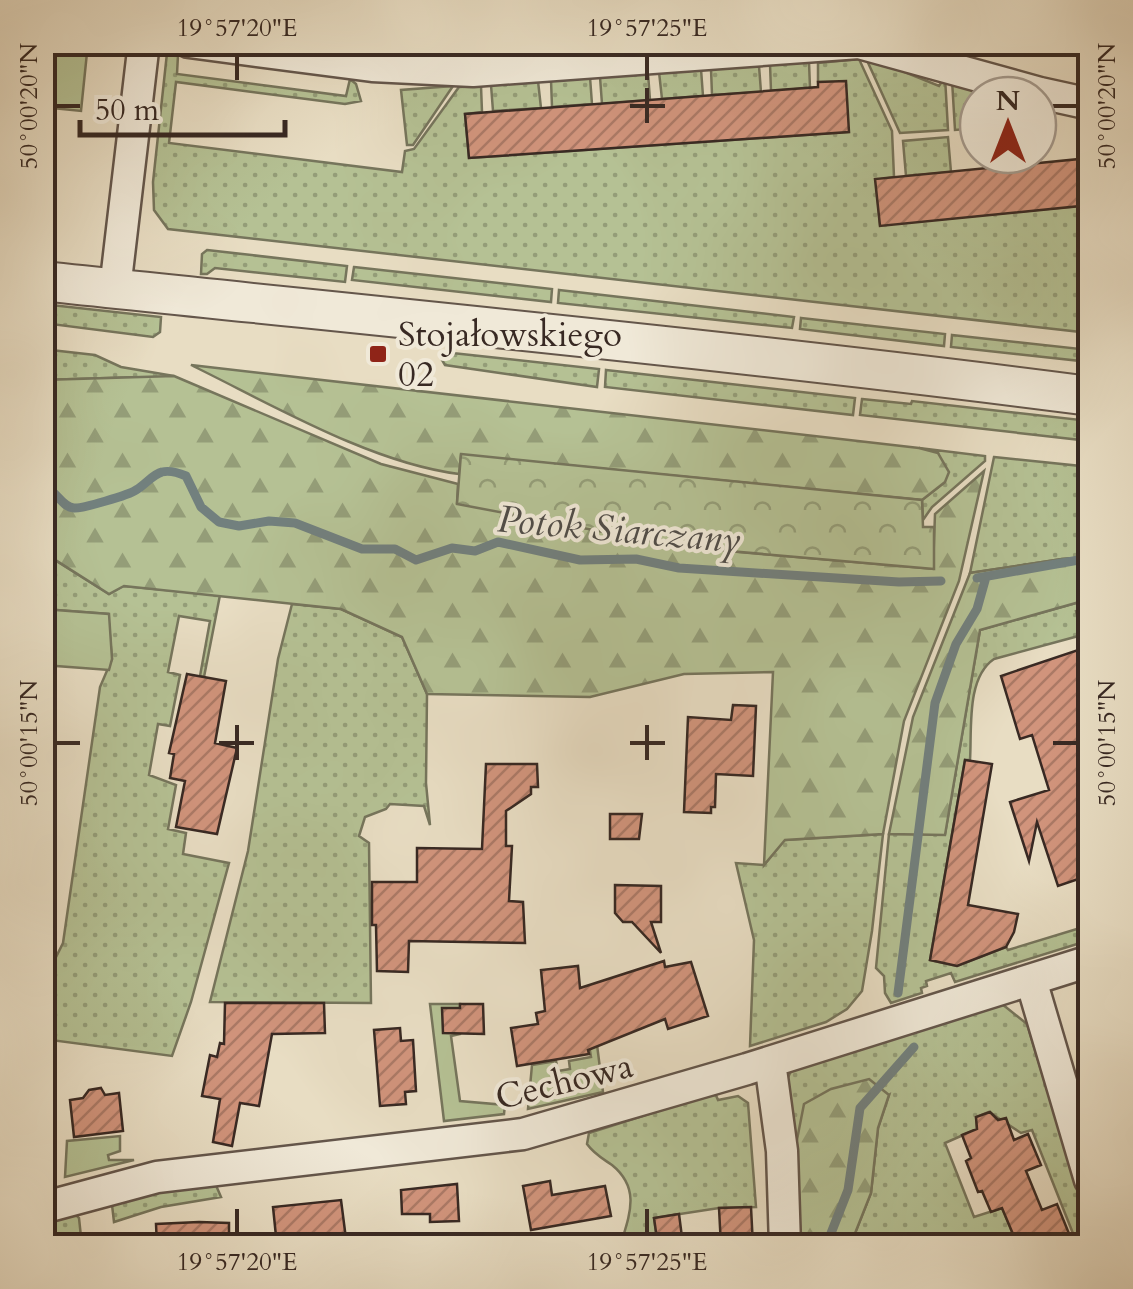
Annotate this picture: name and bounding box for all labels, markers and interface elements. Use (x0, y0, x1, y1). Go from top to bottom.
text: 19°57'20"E (177, 11, 297, 45)
text: 19°57'25"E (587, 11, 707, 45)
text: 50°00'20"N (12, 43, 46, 169)
text: 50°00'20"N (1090, 43, 1124, 169)
scale bar (80, 75, 285, 137)
north arrow (958, 75, 1058, 175)
text: N (996, 82, 1020, 120)
text: 50 m (95, 90, 160, 131)
place label: Stojałowskiego 02 (398, 311, 622, 399)
marker: Stojałowskiego 02 (367, 343, 389, 365)
water label: Potok Siarczany (495, 493, 743, 567)
text: 50°00'15"N (12, 680, 46, 806)
text: 50°00'15"N (1090, 680, 1124, 806)
street label: Cechowa (491, 1042, 638, 1122)
text: 19°57'20"E (177, 1245, 297, 1279)
text: 19°57'25"E (587, 1245, 707, 1279)

